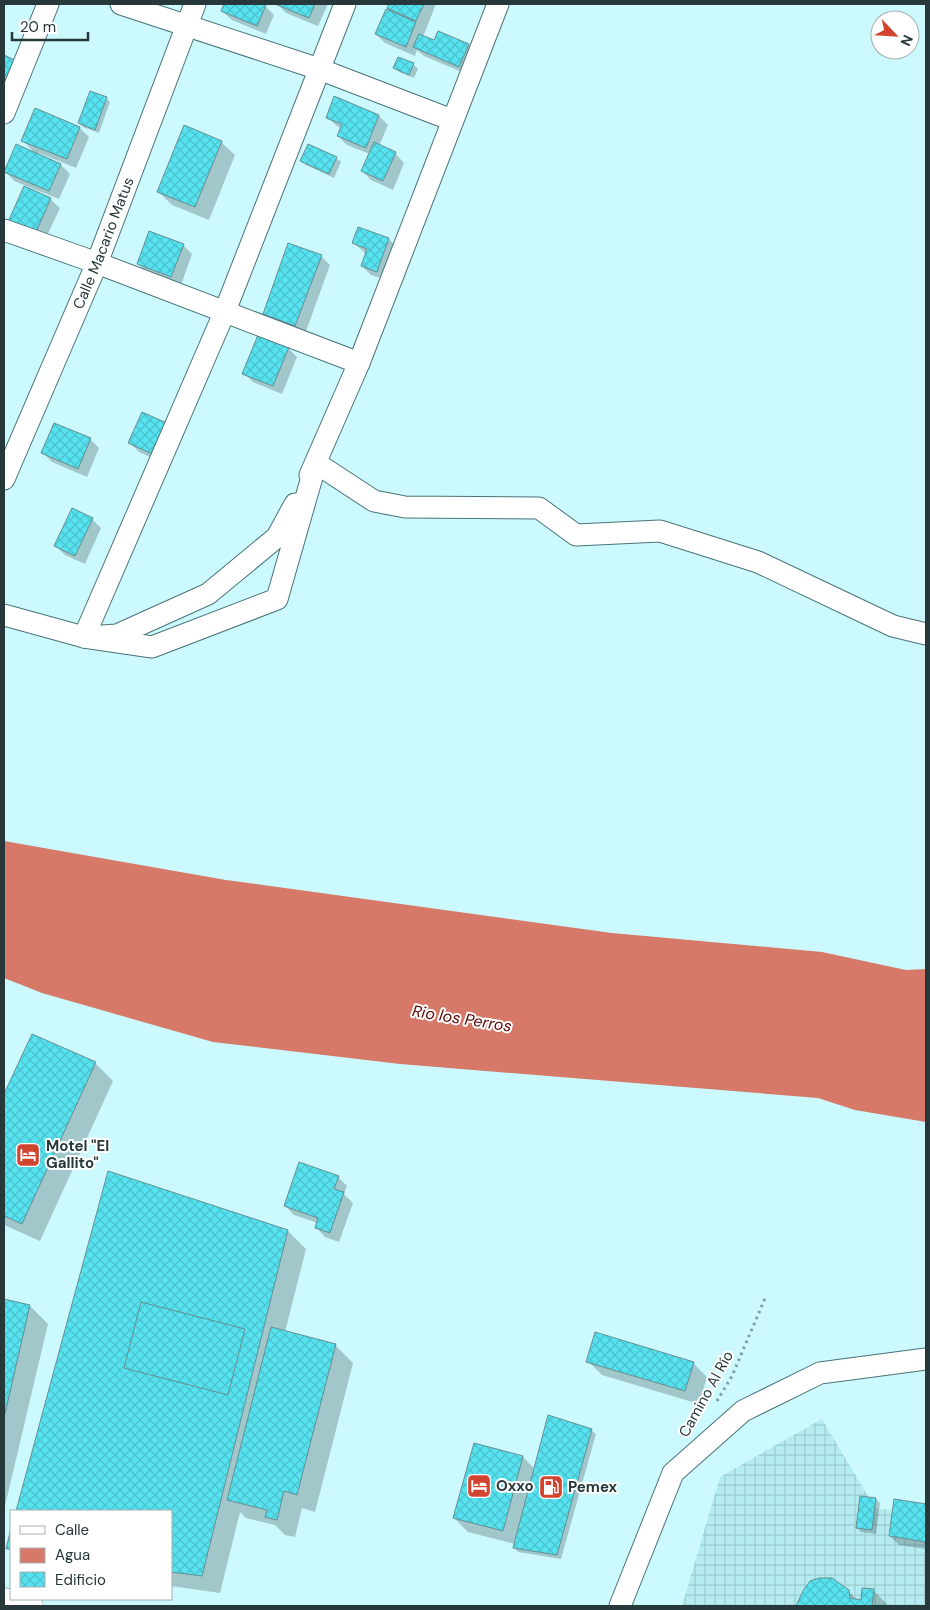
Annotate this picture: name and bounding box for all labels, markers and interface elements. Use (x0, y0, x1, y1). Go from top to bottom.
scale bar (12, 10, 89, 42)
north arrow (870, 10, 920, 60)
text: 20 m (20, 17, 56, 37)
text: N (896, 32, 917, 49)
street label: Calle Macario Matus (68, 174, 139, 312)
water label: Rio los Perros (411, 1000, 513, 1037)
place label: Motel "El Gallito" (46, 1136, 109, 1173)
hotel icon: Motel "El Gallito" (15, 1142, 41, 1168)
street label: Camino Al Río (674, 1347, 738, 1441)
hotel icon: Oxxo (466, 1473, 492, 1499)
fuel station icon: Pemex (538, 1474, 564, 1500)
place label: Oxxo (496, 1476, 534, 1496)
place label: Pemex (568, 1477, 617, 1497)
legend (10, 1510, 172, 1600)
text: Calle (55, 1520, 89, 1540)
text: Agua (55, 1545, 90, 1565)
text: Edificio (55, 1570, 106, 1590)

